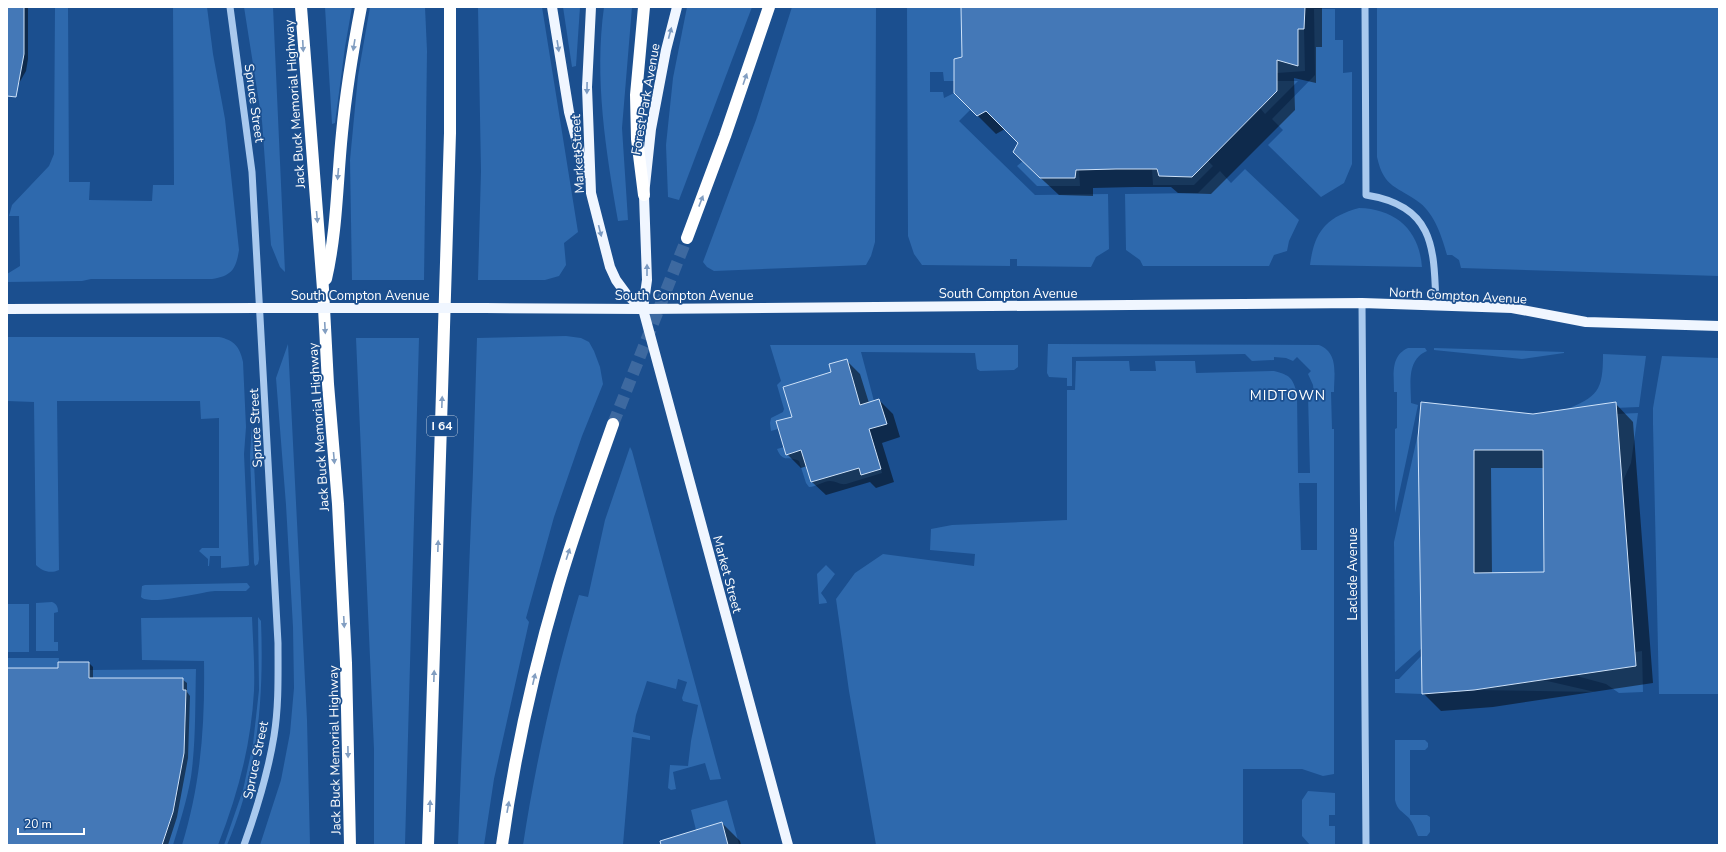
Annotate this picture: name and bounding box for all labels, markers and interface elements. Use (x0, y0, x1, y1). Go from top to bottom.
street label: Jack Buck Memorial Highway (280, 19, 310, 190)
one-way arrow (667, 27, 673, 39)
one-way arrow (351, 39, 357, 52)
one-way arrow (555, 39, 561, 52)
one-way arrow (300, 40, 306, 53)
street label: Forest Park Avenue (627, 42, 665, 156)
street label: Spruce Street (240, 63, 268, 144)
one-way arrow (743, 73, 749, 85)
one-way arrow (584, 82, 590, 95)
street label: Market Street (567, 113, 589, 194)
one-way arrow (335, 168, 342, 180)
one-way arrow (698, 195, 704, 207)
one-way arrow (314, 211, 321, 223)
one-way arrow (598, 225, 604, 237)
one-way arrow (644, 263, 650, 276)
street label: North Compton Avenue (1389, 283, 1527, 309)
street label: South Compton Avenue (939, 285, 1077, 303)
street label: South Compton Avenue (291, 287, 429, 305)
street label: South Compton Avenue (615, 287, 753, 305)
one-way arrow (322, 322, 329, 334)
street label: Jack Buck Memorial Highway (304, 342, 334, 513)
district label: MIDTOWN (1250, 386, 1326, 405)
street label: Spruce Street (245, 388, 267, 468)
one-way arrow (439, 396, 446, 408)
road number: I 64 (427, 416, 457, 436)
one-way arrow (331, 452, 338, 464)
street label: Laclede Avenue (1344, 528, 1362, 620)
street label: Market Street (708, 534, 746, 615)
one-way arrow (435, 539, 441, 552)
one-way arrow (565, 548, 571, 560)
one-way arrow (340, 616, 347, 628)
street label: Jack Buck Memorial Highway (325, 665, 345, 836)
one-way arrow (430, 670, 437, 682)
one-way arrow (531, 673, 537, 685)
street label: Spruce Street (239, 719, 273, 801)
one-way arrow (345, 746, 351, 759)
one-way arrow (426, 800, 433, 812)
one-way arrow (505, 800, 511, 813)
scale bar (18, 810, 84, 836)
text: 20 m (24, 816, 52, 832)

